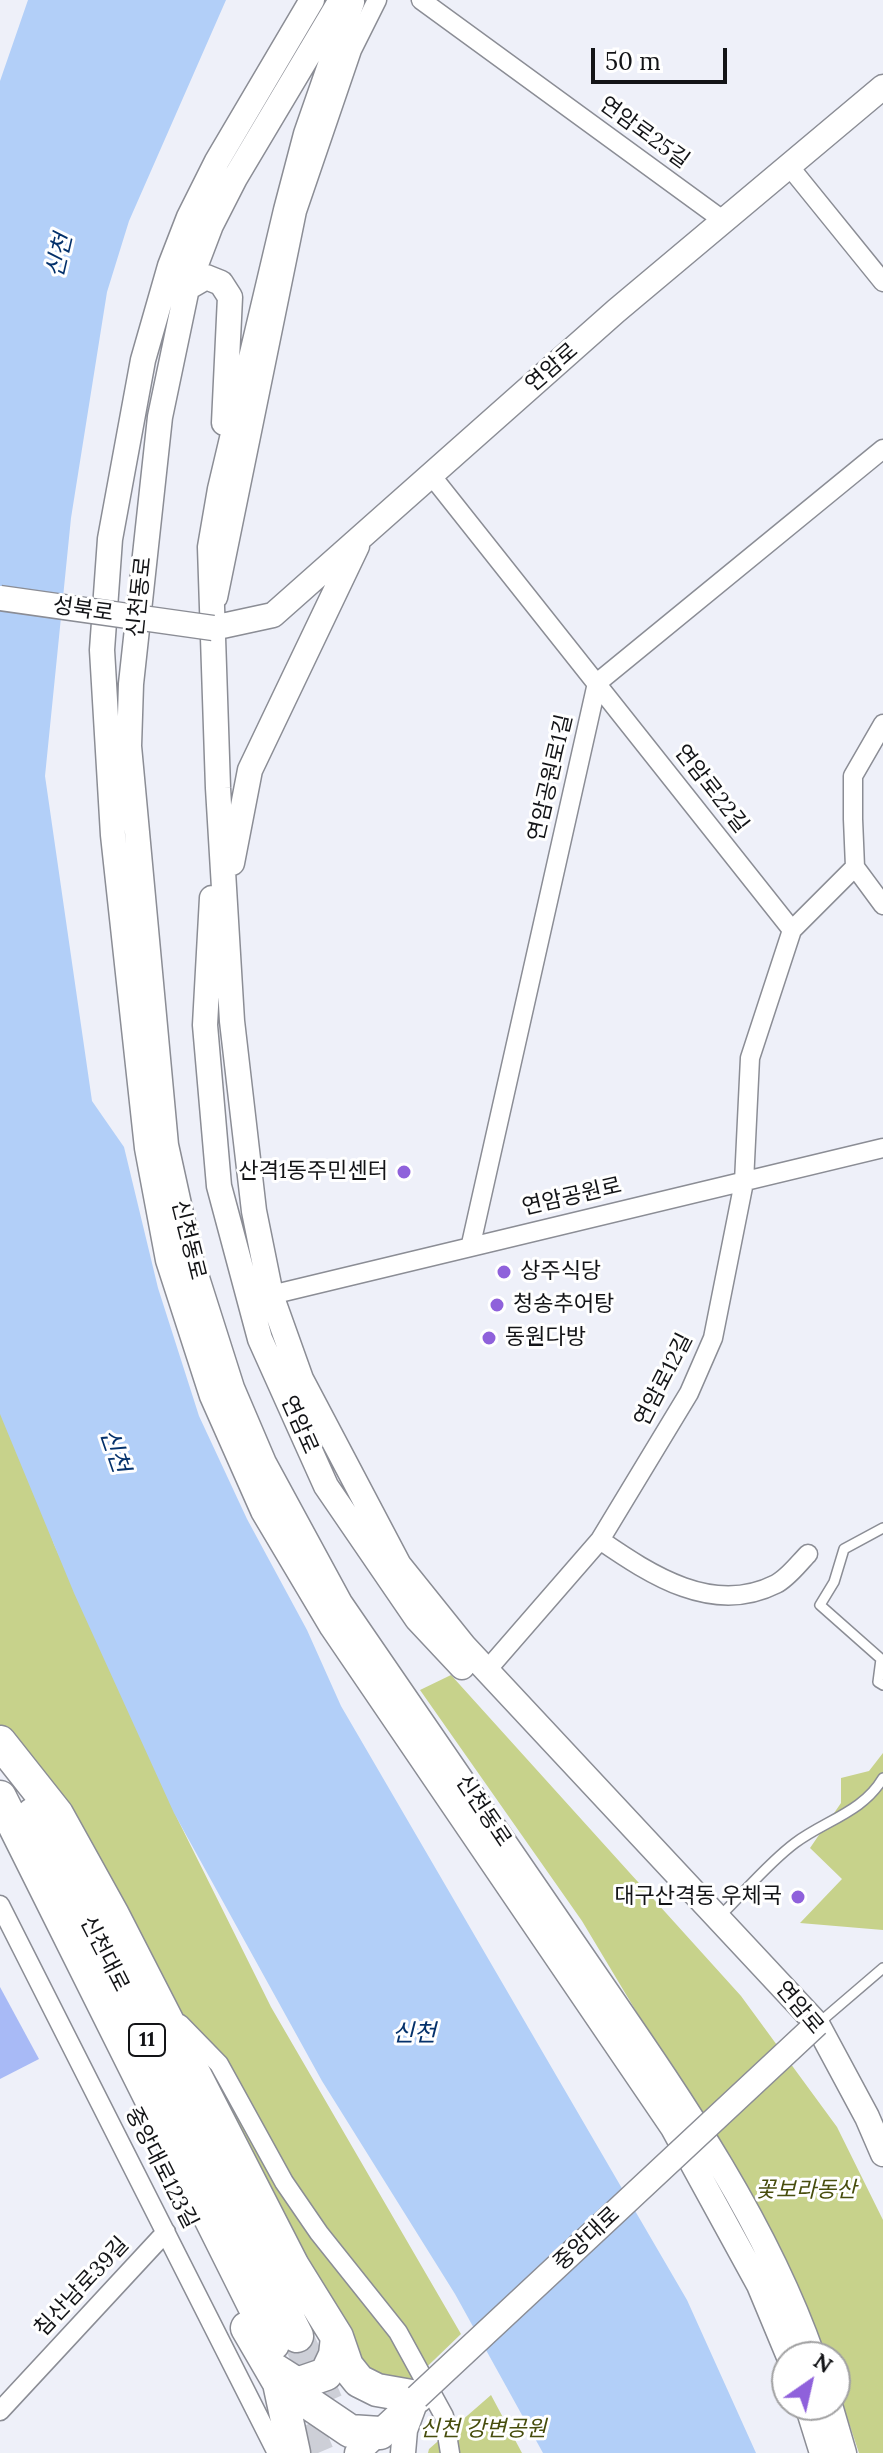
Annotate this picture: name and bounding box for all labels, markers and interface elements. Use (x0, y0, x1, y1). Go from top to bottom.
scale bar (595, 32, 731, 82)
text: 50 m (605, 46, 661, 77)
street label: 연암로25길 (594, 92, 694, 174)
water label: 신천 (41, 231, 79, 281)
street label: 연암로 (520, 338, 584, 398)
street label: 신천동로 (123, 555, 157, 639)
street label: 성북로 (51, 593, 115, 627)
street label: 연암공원로1길 (524, 712, 578, 844)
street label: 연암로22길 (668, 740, 754, 838)
place label: 산격1동주민센터 (238, 1159, 388, 1185)
marker: 산격1동주민센터 (395, 1163, 413, 1181)
street label: 연암공원로 (520, 1173, 624, 1221)
street label: 신천동로 (165, 1198, 211, 1282)
place label: 상주식당 (520, 1259, 601, 1285)
marker: 상주식당 (495, 1263, 513, 1281)
place label: 청송추어탕 (513, 1292, 614, 1318)
marker: 청송추어탕 (488, 1296, 506, 1314)
place label: 동원다방 (505, 1325, 586, 1351)
marker: 동원다방 (480, 1329, 498, 1347)
street label: 연암로12길 (629, 1329, 699, 1431)
street label: 연암로 (275, 1392, 323, 1458)
water label: 신천 (93, 1425, 135, 1477)
street label: 신천동로 (449, 1770, 517, 1852)
place label: 대구산격동 우체국 (614, 1884, 782, 1910)
marker: 대구산격동 우체국 (789, 1888, 807, 1906)
street label: 신천대로 (74, 1912, 134, 1996)
street label: 연암로 (769, 1976, 829, 2040)
water label: 신천 (392, 2020, 436, 2048)
road number: 11 (129, 2024, 165, 2056)
street label: 중앙대로123길 (119, 2103, 203, 2233)
park label: 꽃보라동산 (755, 2178, 857, 2204)
street label: 중앙대로 (548, 2202, 626, 2276)
street label: 침산남로39길 (29, 2232, 135, 2342)
north arrow (771, 2341, 851, 2421)
text: N (808, 2346, 838, 2379)
park label: 신천 강변공원 (419, 2417, 547, 2443)

